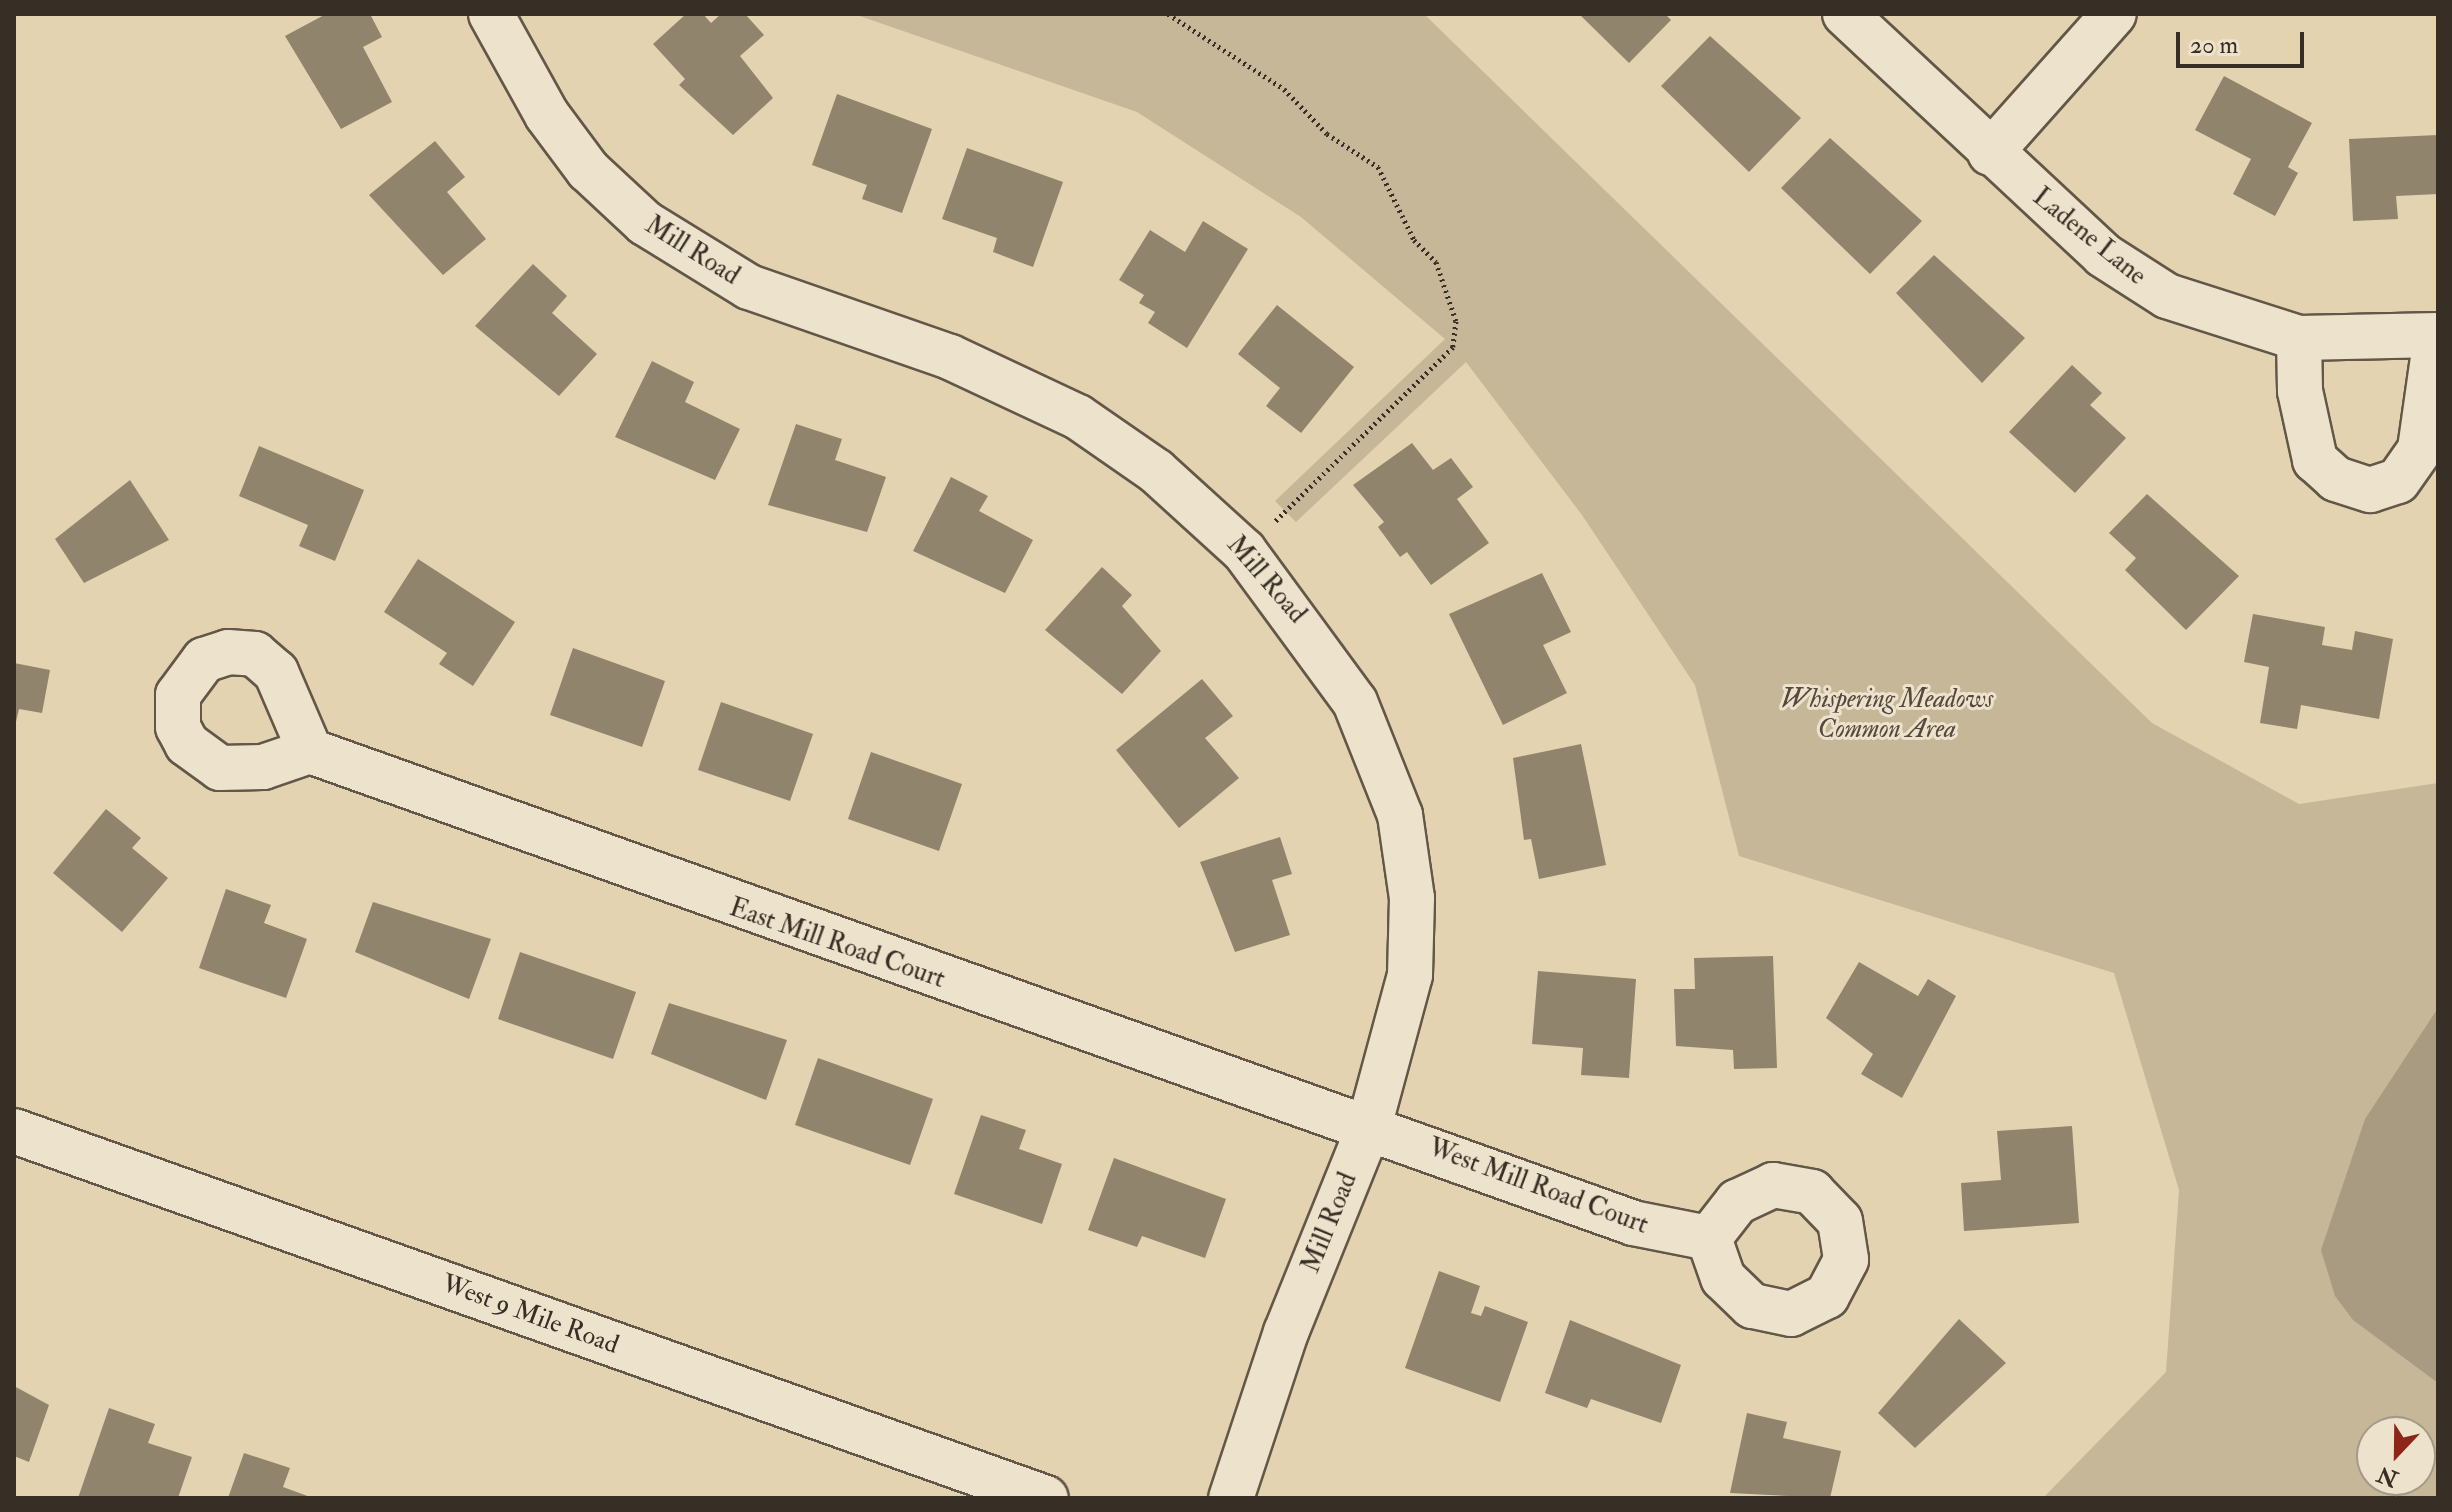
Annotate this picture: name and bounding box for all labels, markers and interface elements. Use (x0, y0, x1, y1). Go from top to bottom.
scale bar (2180, 16, 2308, 66)
text: 20 m (2190, 30, 2238, 61)
street label: Ladene Lane (2026, 182, 2152, 292)
street label: Mill Road (639, 210, 745, 292)
street label: Mill Road (1220, 530, 1312, 630)
park label: Whispering Meadows Common Area (1781, 684, 1993, 746)
street label: East Mill Road Court (725, 892, 949, 996)
street label: West Mill Road Court (1424, 1133, 1652, 1241)
street label: Mill Road (1296, 1168, 1364, 1278)
street label: West 9 Mile Road (437, 1269, 623, 1361)
north arrow (2356, 1416, 2436, 1496)
text: N (2373, 1460, 2402, 1493)

